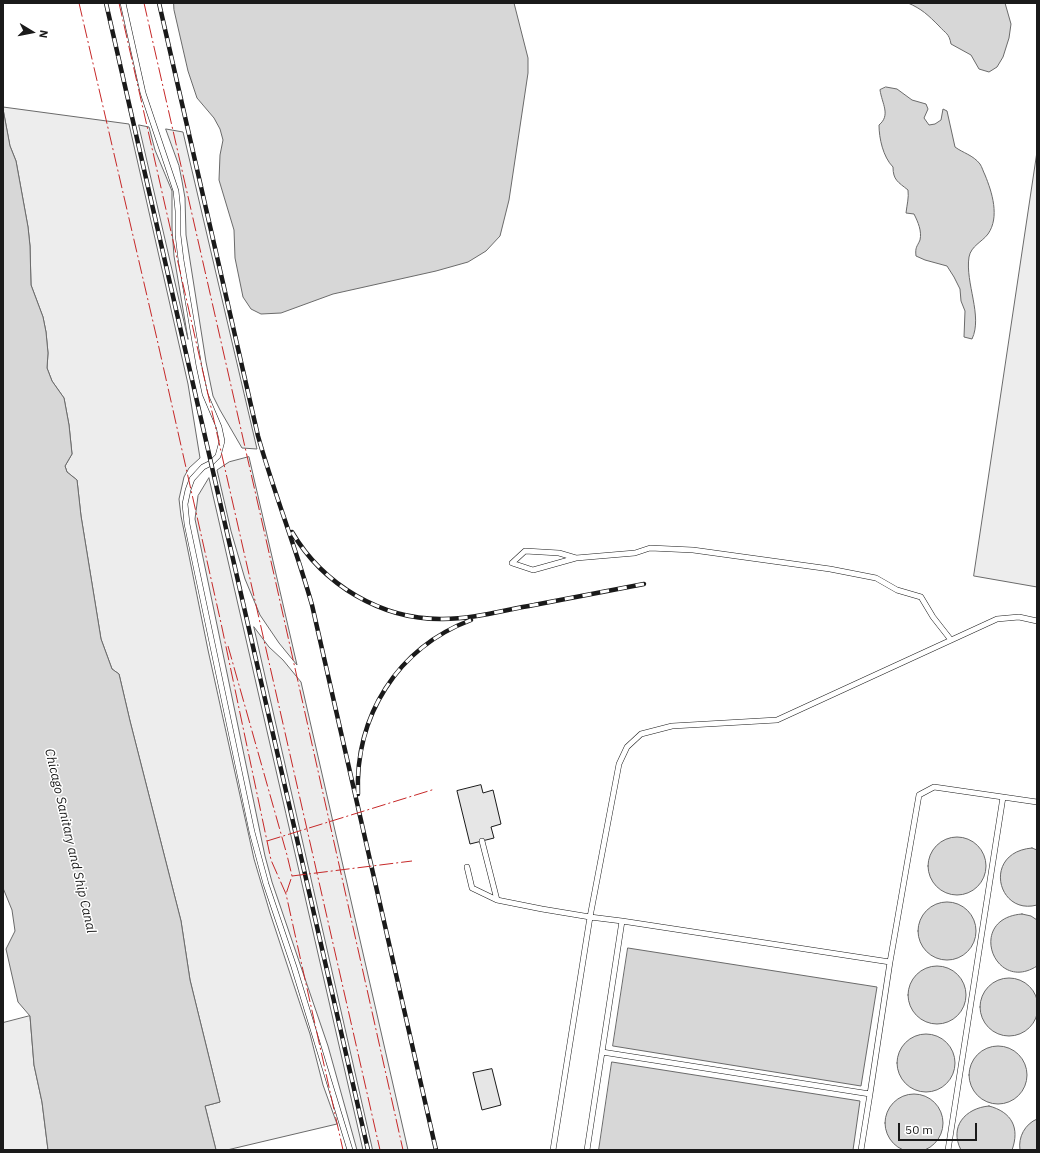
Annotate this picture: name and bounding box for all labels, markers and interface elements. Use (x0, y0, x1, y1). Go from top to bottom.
north arrow (12, 12, 52, 52)
text: N (36, 29, 51, 39)
water label: Chicago Sanitary and Ship Canal (41, 747, 99, 935)
scale bar (900, 1115, 979, 1141)
text: 50 m (905, 1122, 933, 1137)

